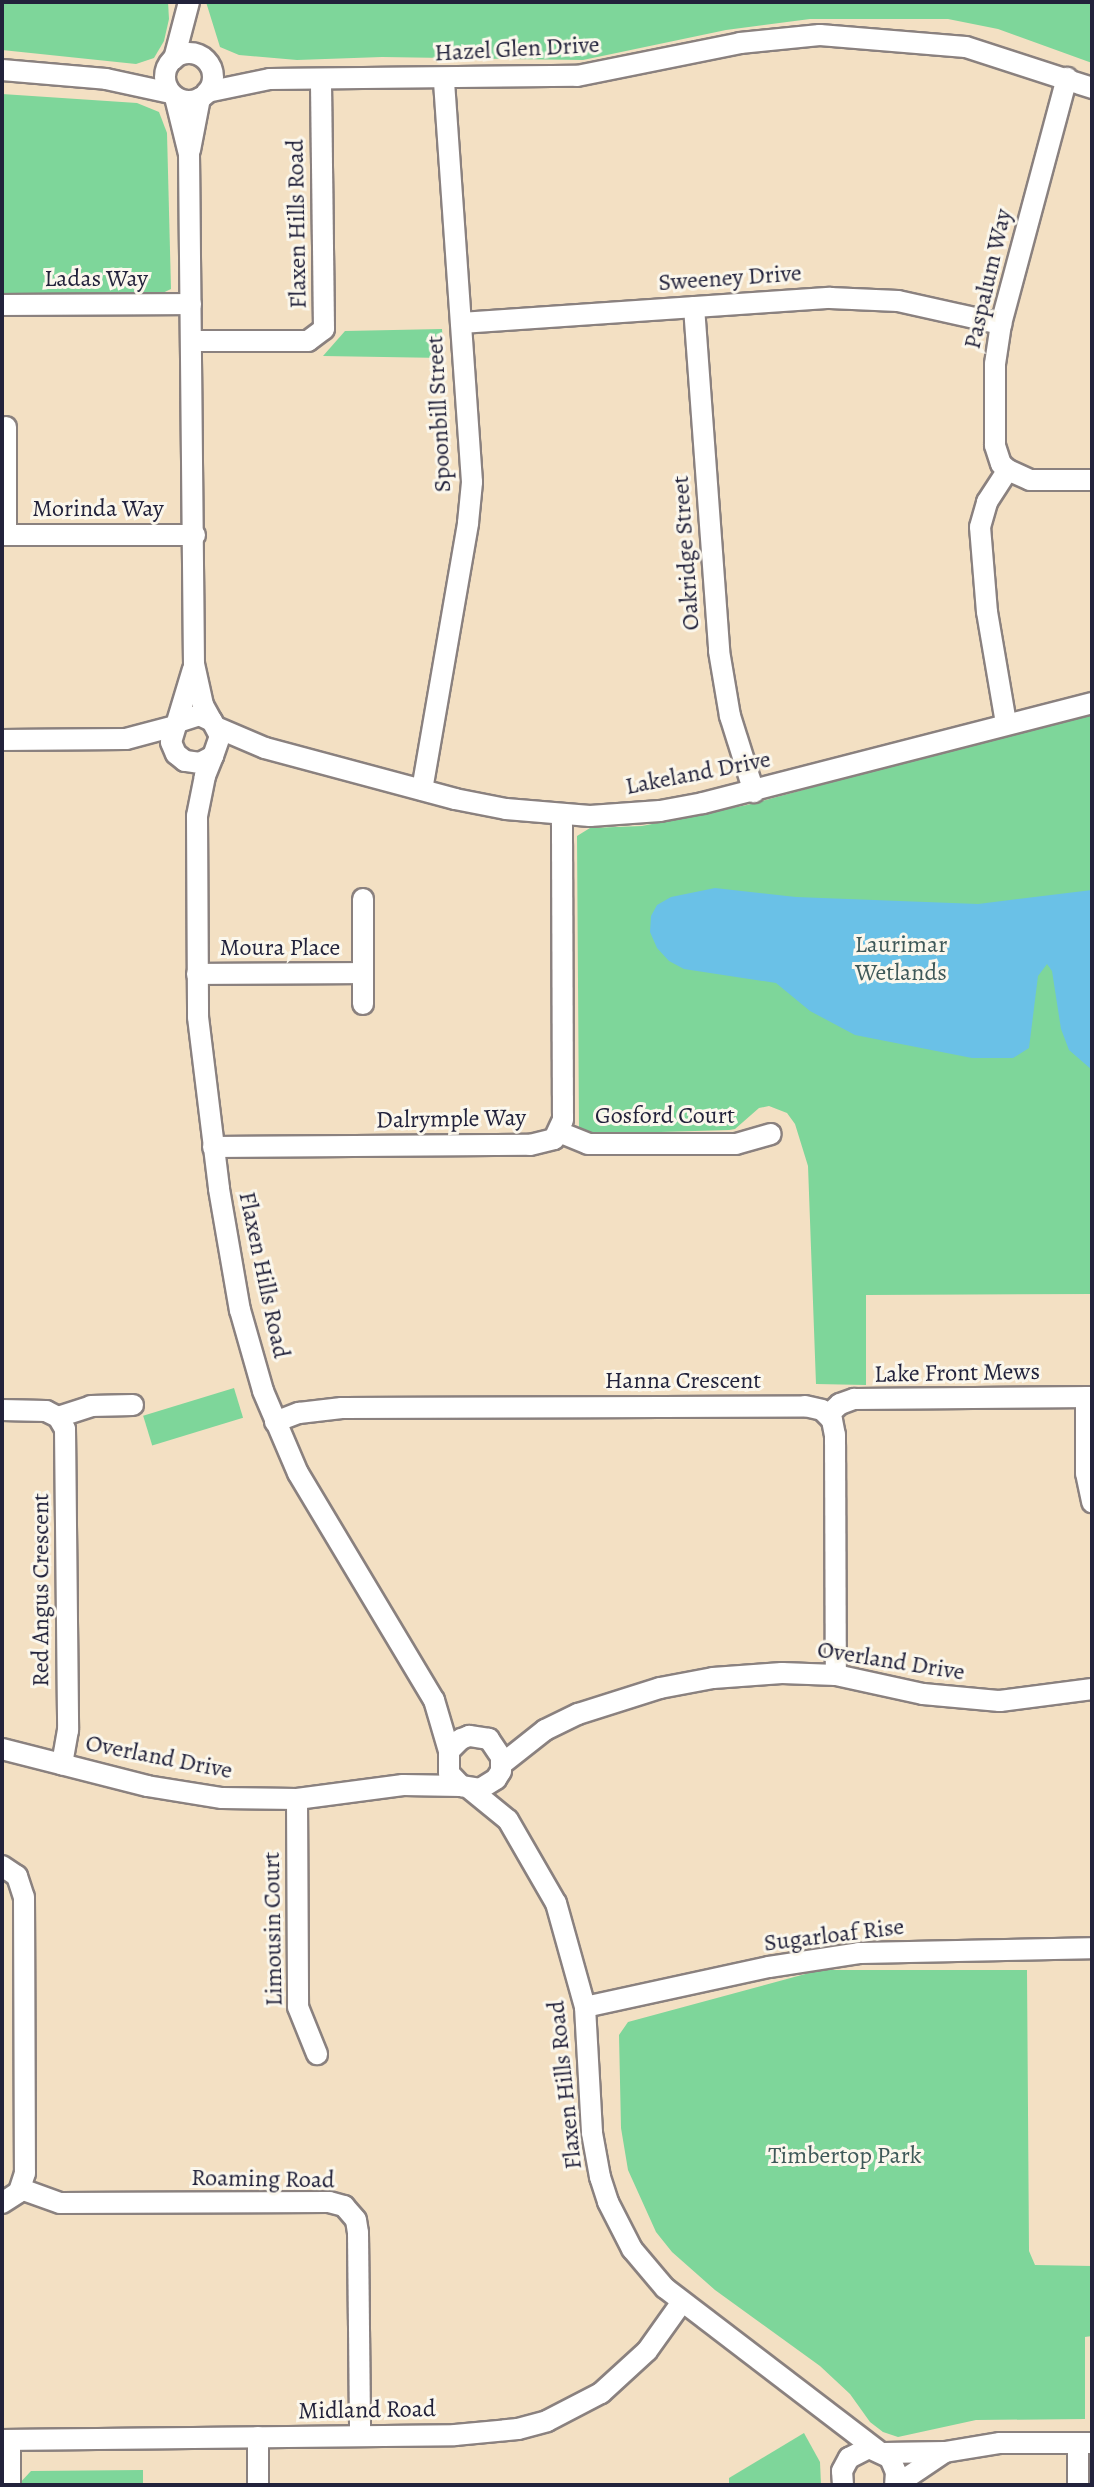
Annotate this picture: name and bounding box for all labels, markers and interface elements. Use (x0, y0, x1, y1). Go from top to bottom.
street label: Hazel Glen Drive (434, 30, 600, 68)
street label: Flaxen Hills Road (281, 139, 313, 309)
street label: Paspalum Way (958, 206, 1018, 352)
street label: Sweeney Drive (657, 259, 803, 297)
street label: Ladas Way (44, 265, 148, 293)
street label: Spoonbill Street (421, 335, 457, 493)
street label: Oakridge Street (666, 475, 706, 631)
street label: Morinda Way (32, 495, 164, 523)
street label: Lakeland Drive (623, 745, 773, 801)
park label: Laurimar Wetlands (855, 931, 947, 987)
street label: Moura Place (220, 934, 340, 962)
street label: Gosford Court (595, 1102, 735, 1130)
street label: Dalrymple Way (376, 1103, 526, 1135)
street label: Flaxen Hills Road (232, 1189, 296, 1361)
street label: Lake Front Mews (874, 1357, 1040, 1389)
street label: Hanna Crescent (605, 1367, 761, 1395)
street label: Red Angus Crescent (27, 1493, 55, 1687)
street label: Overland Drive (815, 1635, 967, 1687)
street label: Overland Drive (83, 1729, 235, 1785)
street label: Limousin Court (257, 1851, 289, 2007)
street label: Sugarloaf Rise (762, 1912, 906, 1958)
street label: Flaxen Hills Road (542, 1999, 588, 2171)
park label: Timbertop Park (768, 2142, 922, 2170)
street label: Roaming Road (191, 2163, 335, 2195)
street label: Midland Road (298, 2394, 436, 2426)

